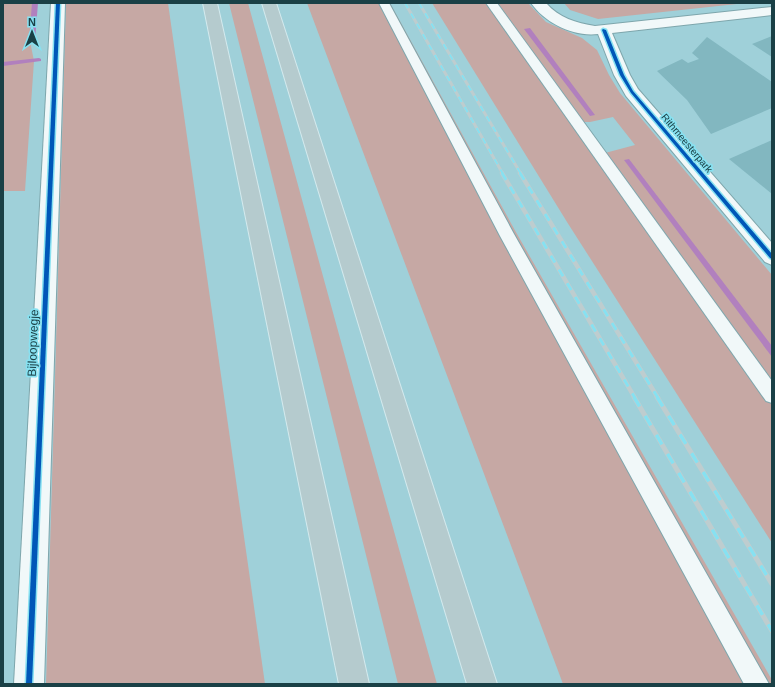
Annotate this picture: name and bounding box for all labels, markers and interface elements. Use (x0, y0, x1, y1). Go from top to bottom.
north arrow (12, 12, 52, 52)
text: N (28, 16, 36, 28)
street label: Rithmeesterpark (659, 111, 715, 175)
street label: Bijloopwegje (25, 309, 41, 377)

